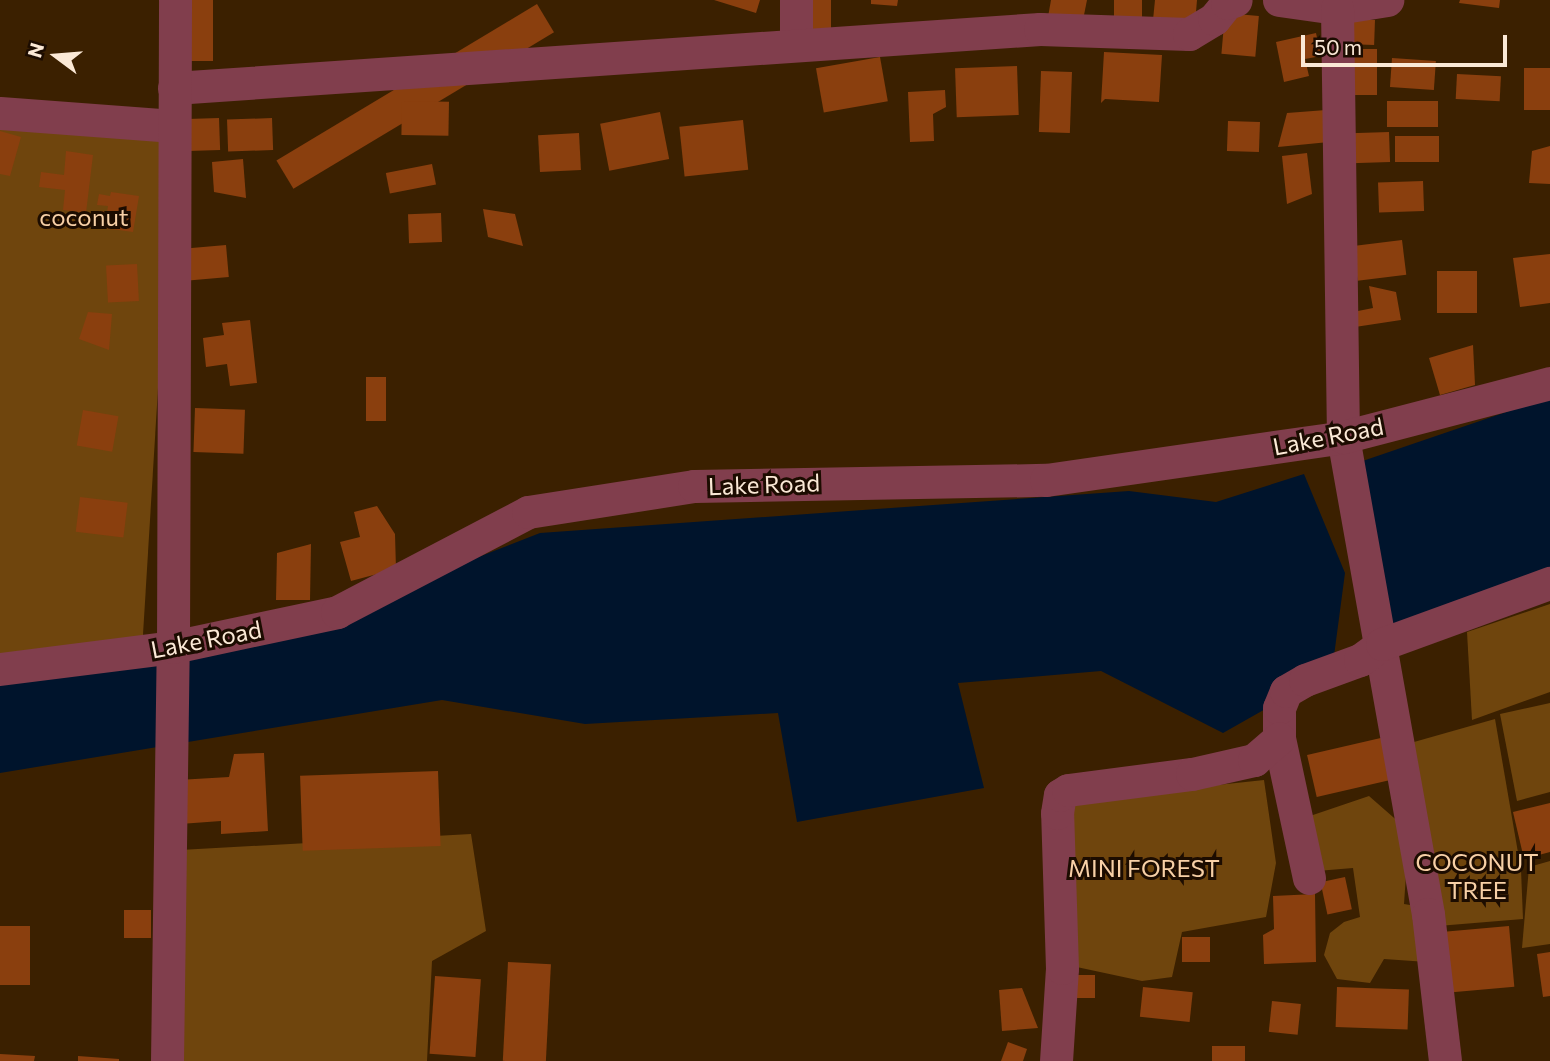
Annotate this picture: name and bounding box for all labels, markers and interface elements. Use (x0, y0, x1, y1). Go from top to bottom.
north arrow (21, 21, 91, 91)
scale bar (1305, 21, 1512, 65)
text: 50 m (1314, 34, 1362, 59)
text: N (22, 40, 48, 60)
park label: coconut (39, 203, 129, 231)
street label: Lake Road (1270, 411, 1386, 461)
street label: Lake Road (708, 468, 820, 500)
street label: Lake Road (148, 614, 264, 664)
park label: COCONUT TREE (1415, 848, 1539, 904)
park label: MINI FOREST (1068, 854, 1220, 882)

